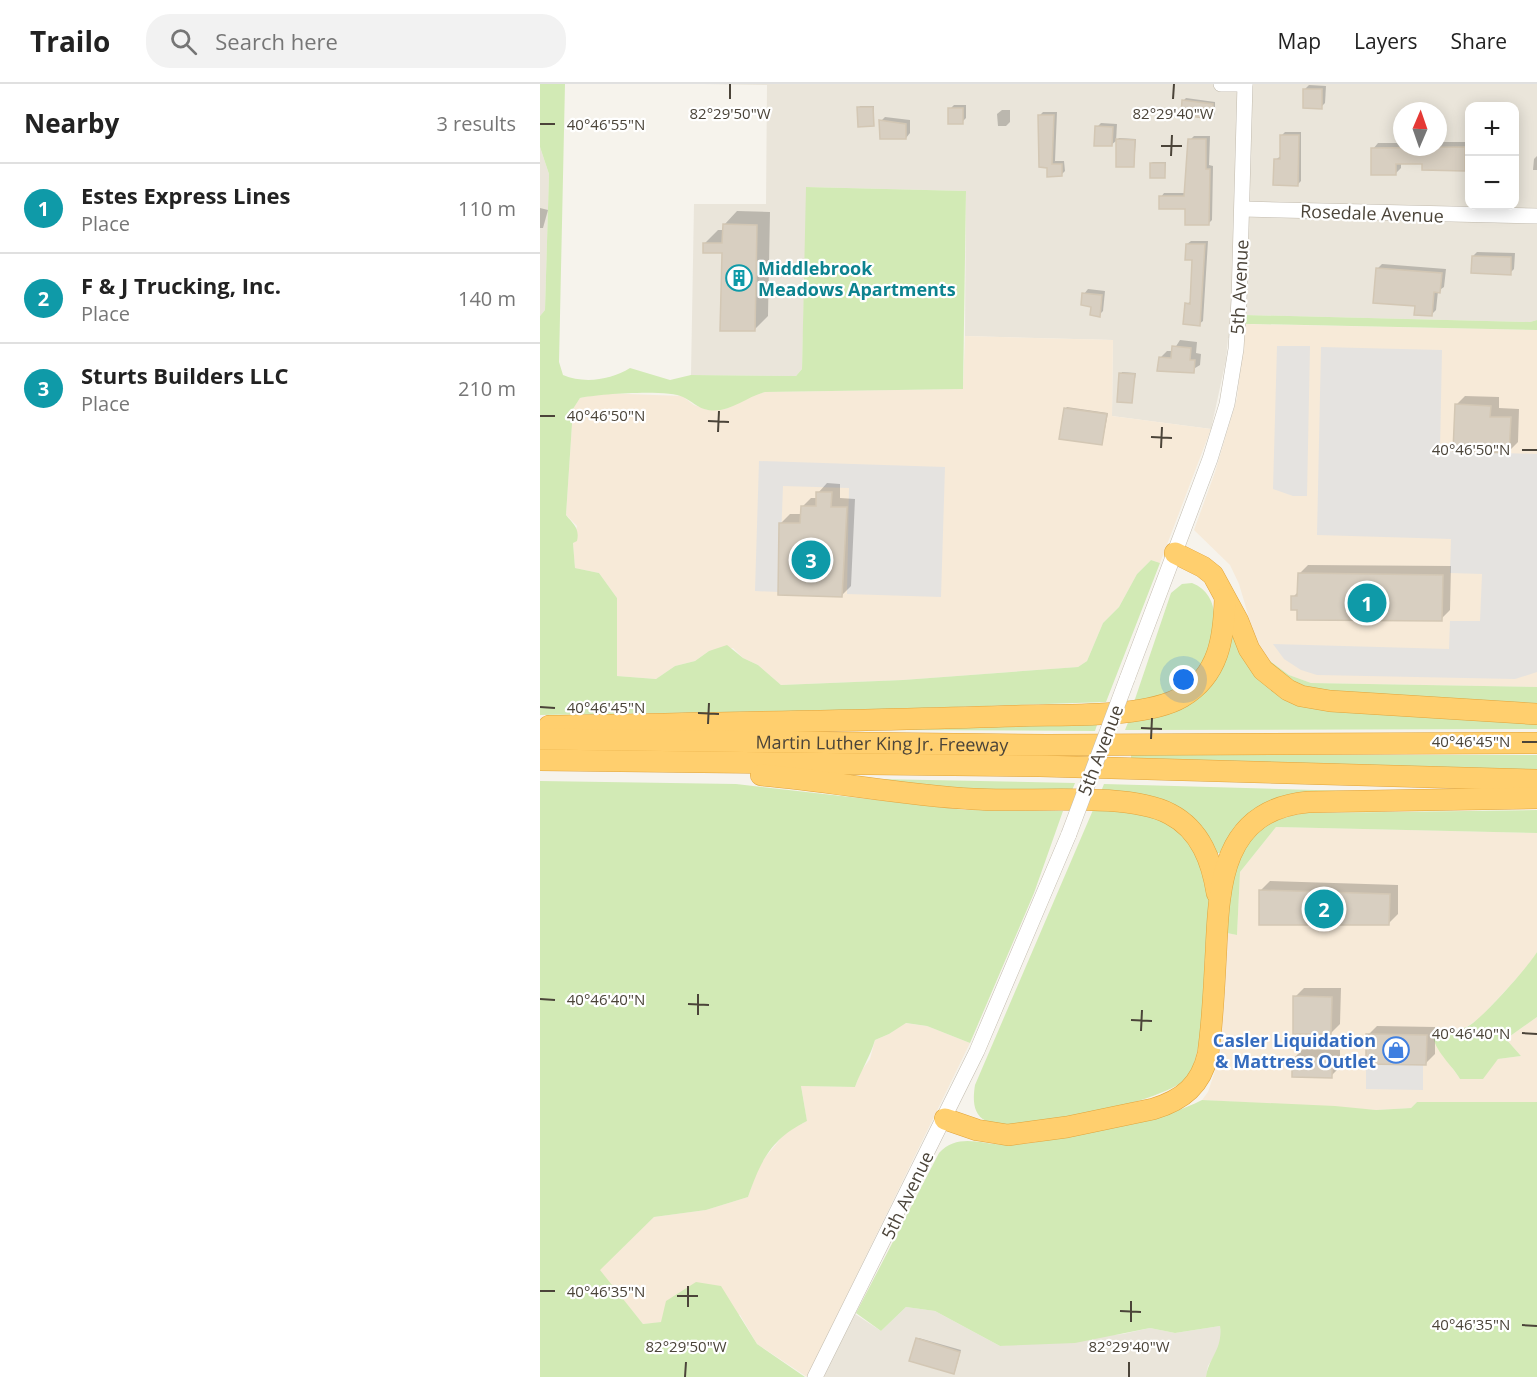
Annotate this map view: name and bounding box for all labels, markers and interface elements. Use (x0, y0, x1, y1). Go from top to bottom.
search box (146, 14, 566, 68)
text: Trailo (30, 22, 110, 60)
icon: search (167, 25, 200, 58)
text: Search here (215, 26, 338, 56)
text: Map (1278, 27, 1321, 55)
text: Layers (1354, 27, 1418, 55)
text: Share (1451, 27, 1507, 55)
north arrow (1393, 102, 1447, 156)
map controls (1465, 102, 1519, 210)
button: + (1465, 102, 1519, 156)
text: 82°29'50"W (690, 103, 771, 123)
text: 82°29'40"W (1133, 103, 1214, 123)
text: Nearby (24, 105, 119, 141)
text: 3 results (436, 110, 516, 137)
text: 40°46'55"N (567, 114, 645, 134)
button: − (1465, 156, 1519, 210)
text: Estes Express Lines (81, 180, 291, 210)
text: 1 (38, 195, 49, 222)
text: 110 m (458, 195, 516, 222)
street label: Rosedale Avenue (1300, 199, 1444, 227)
text: Place (81, 210, 130, 237)
street label: 5th Avenue (1225, 239, 1253, 335)
place label: Middlebrook Meadows Apartments (758, 256, 956, 301)
building icon: Middlebrook Meadows Apartments (724, 263, 754, 293)
text: F & J Trucking, Inc. (81, 270, 281, 300)
text: 2 (38, 285, 49, 312)
text: 140 m (458, 285, 516, 312)
text: Place (81, 300, 130, 327)
text: Sturts Builders LLC (81, 360, 288, 390)
text: 3 (38, 375, 49, 402)
text: 210 m (458, 375, 516, 402)
text: Place (81, 390, 130, 417)
text: 40°46'50"N (567, 405, 645, 425)
text: 40°46'50"N (1432, 439, 1510, 459)
pin: 3 (792, 538, 830, 582)
pin: 1 (1348, 580, 1386, 626)
your location (1169, 665, 1198, 694)
text: 40°46'45"N (567, 697, 645, 717)
street label: 5th Avenue (1072, 701, 1128, 799)
street label: Martin Luther King Jr. Freeway (755, 730, 1010, 757)
text: 40°46'45"N (1432, 731, 1510, 751)
pin: 2 (1304, 886, 1344, 932)
text: 40°46'40"N (567, 989, 645, 1009)
text: 40°46'40"N (1432, 1023, 1510, 1043)
place label: Casler Liquidation & Mattress Outlet (1213, 1028, 1376, 1073)
shop icon: Casler Liquidation & Mattress Outlet (1381, 1035, 1411, 1065)
street label: 5th Avenue (875, 1147, 939, 1243)
text: 40°46'35"N (567, 1281, 645, 1301)
text: 40°46'35"N (1432, 1314, 1510, 1334)
text: 82°29'50"W (646, 1336, 727, 1356)
text: 82°29'40"W (1089, 1336, 1170, 1356)

